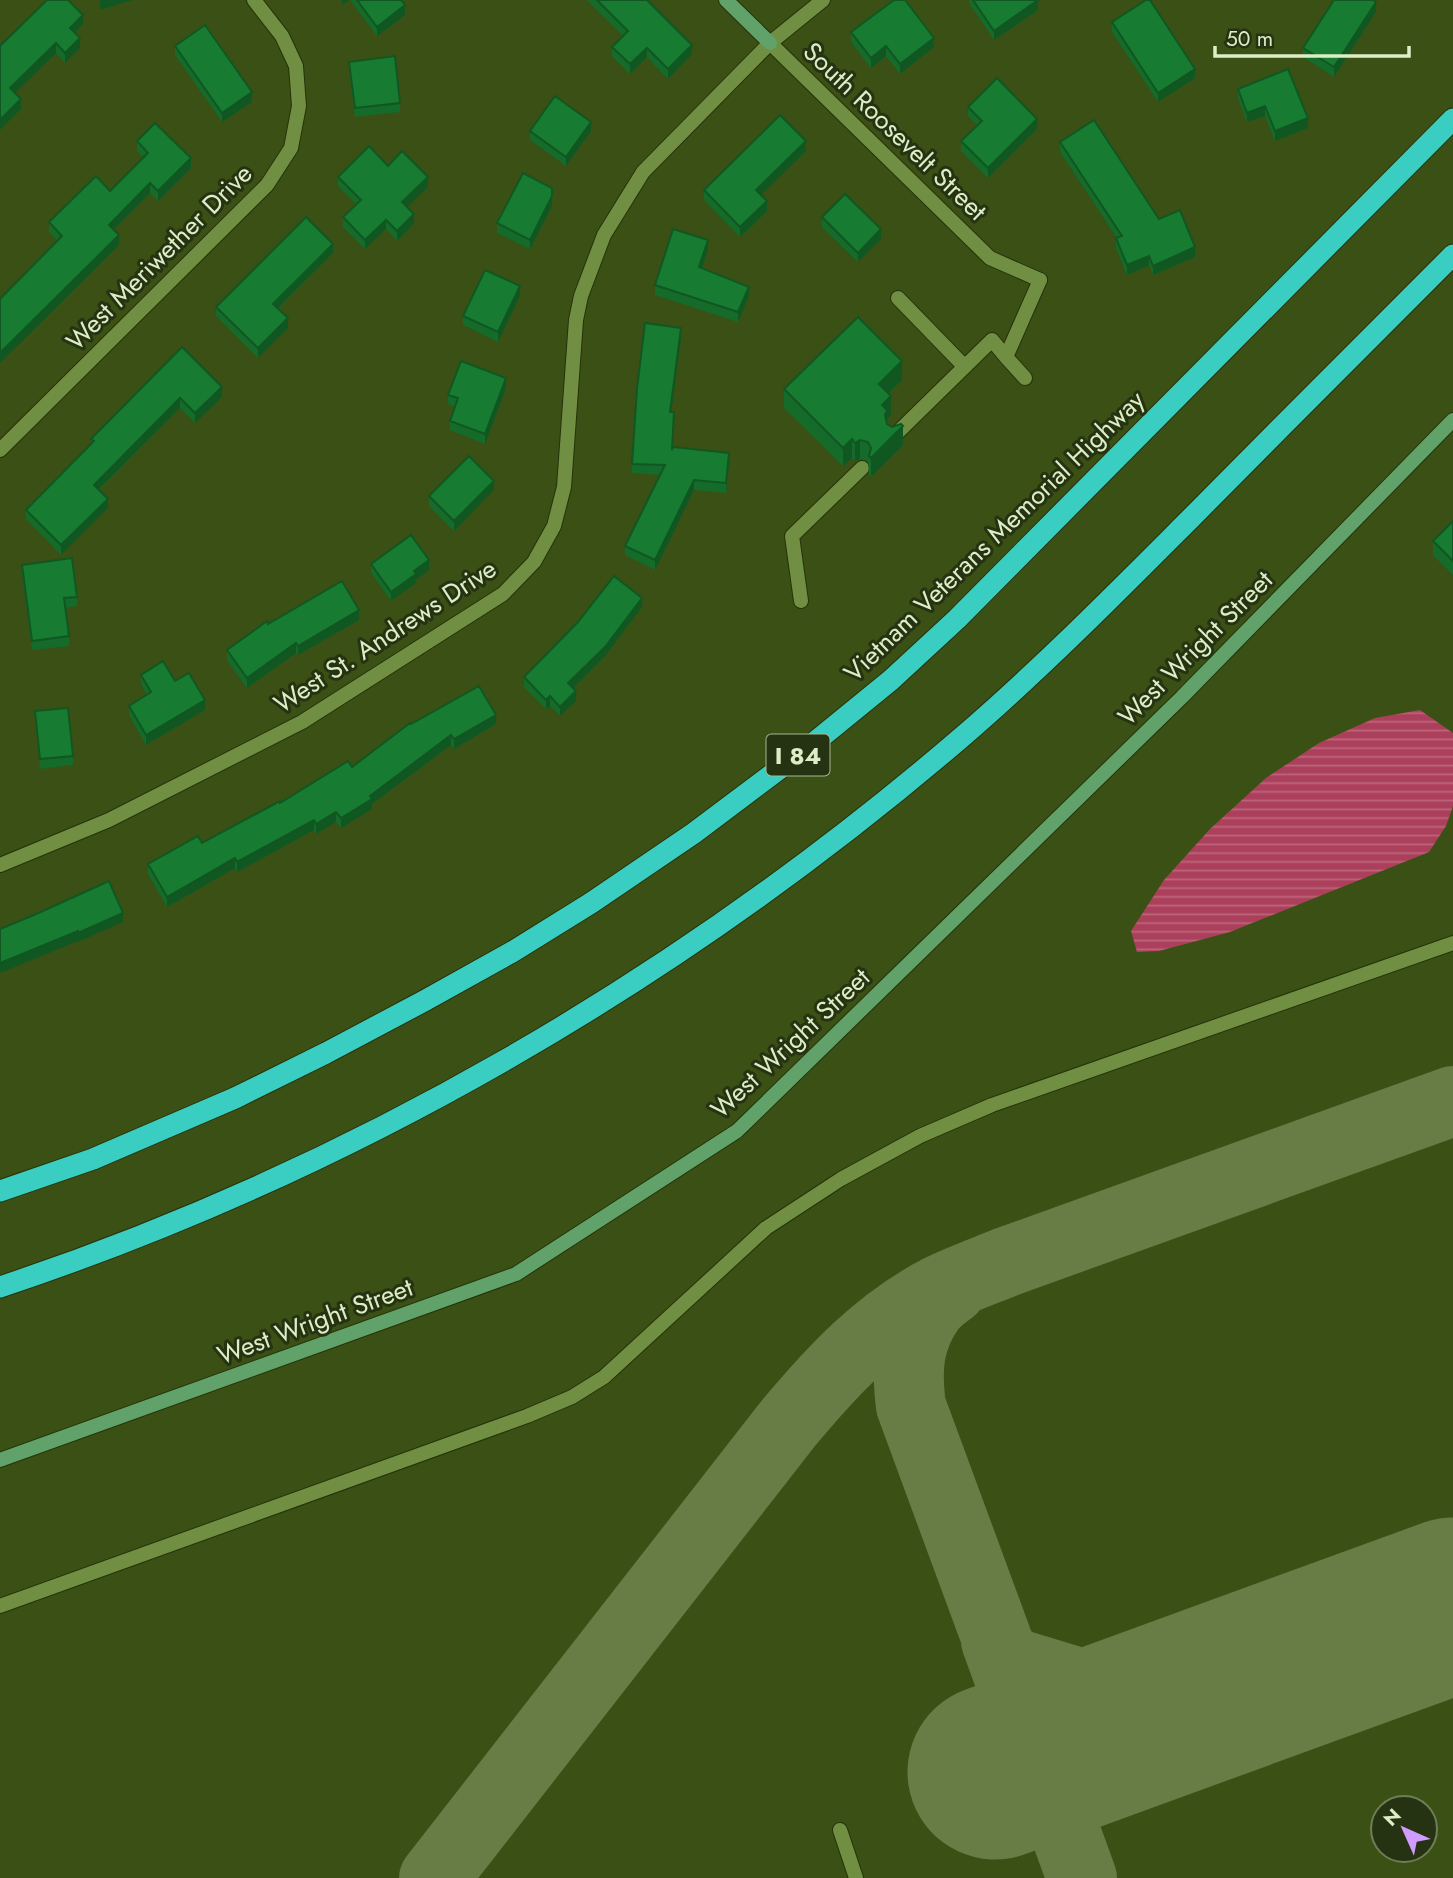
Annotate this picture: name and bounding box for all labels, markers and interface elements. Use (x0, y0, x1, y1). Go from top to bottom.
scale bar (1215, 14, 1409, 58)
text: 50 m (1226, 24, 1273, 54)
street label: South Roosevelt Street (795, 33, 996, 229)
street label: West Meriwether Drive (57, 155, 261, 359)
street label: Vietnam Veterans Memorial Highway (835, 381, 1153, 690)
street label: West St. Andrews Drive (266, 550, 504, 722)
street label: West Wright Street (1109, 561, 1282, 734)
road number: I 84 (766, 734, 830, 776)
street label: West Wright Street (702, 958, 879, 1127)
street label: West Wright Street (212, 1268, 419, 1374)
north arrow (1369, 1794, 1439, 1864)
text: N (1377, 1802, 1407, 1832)

